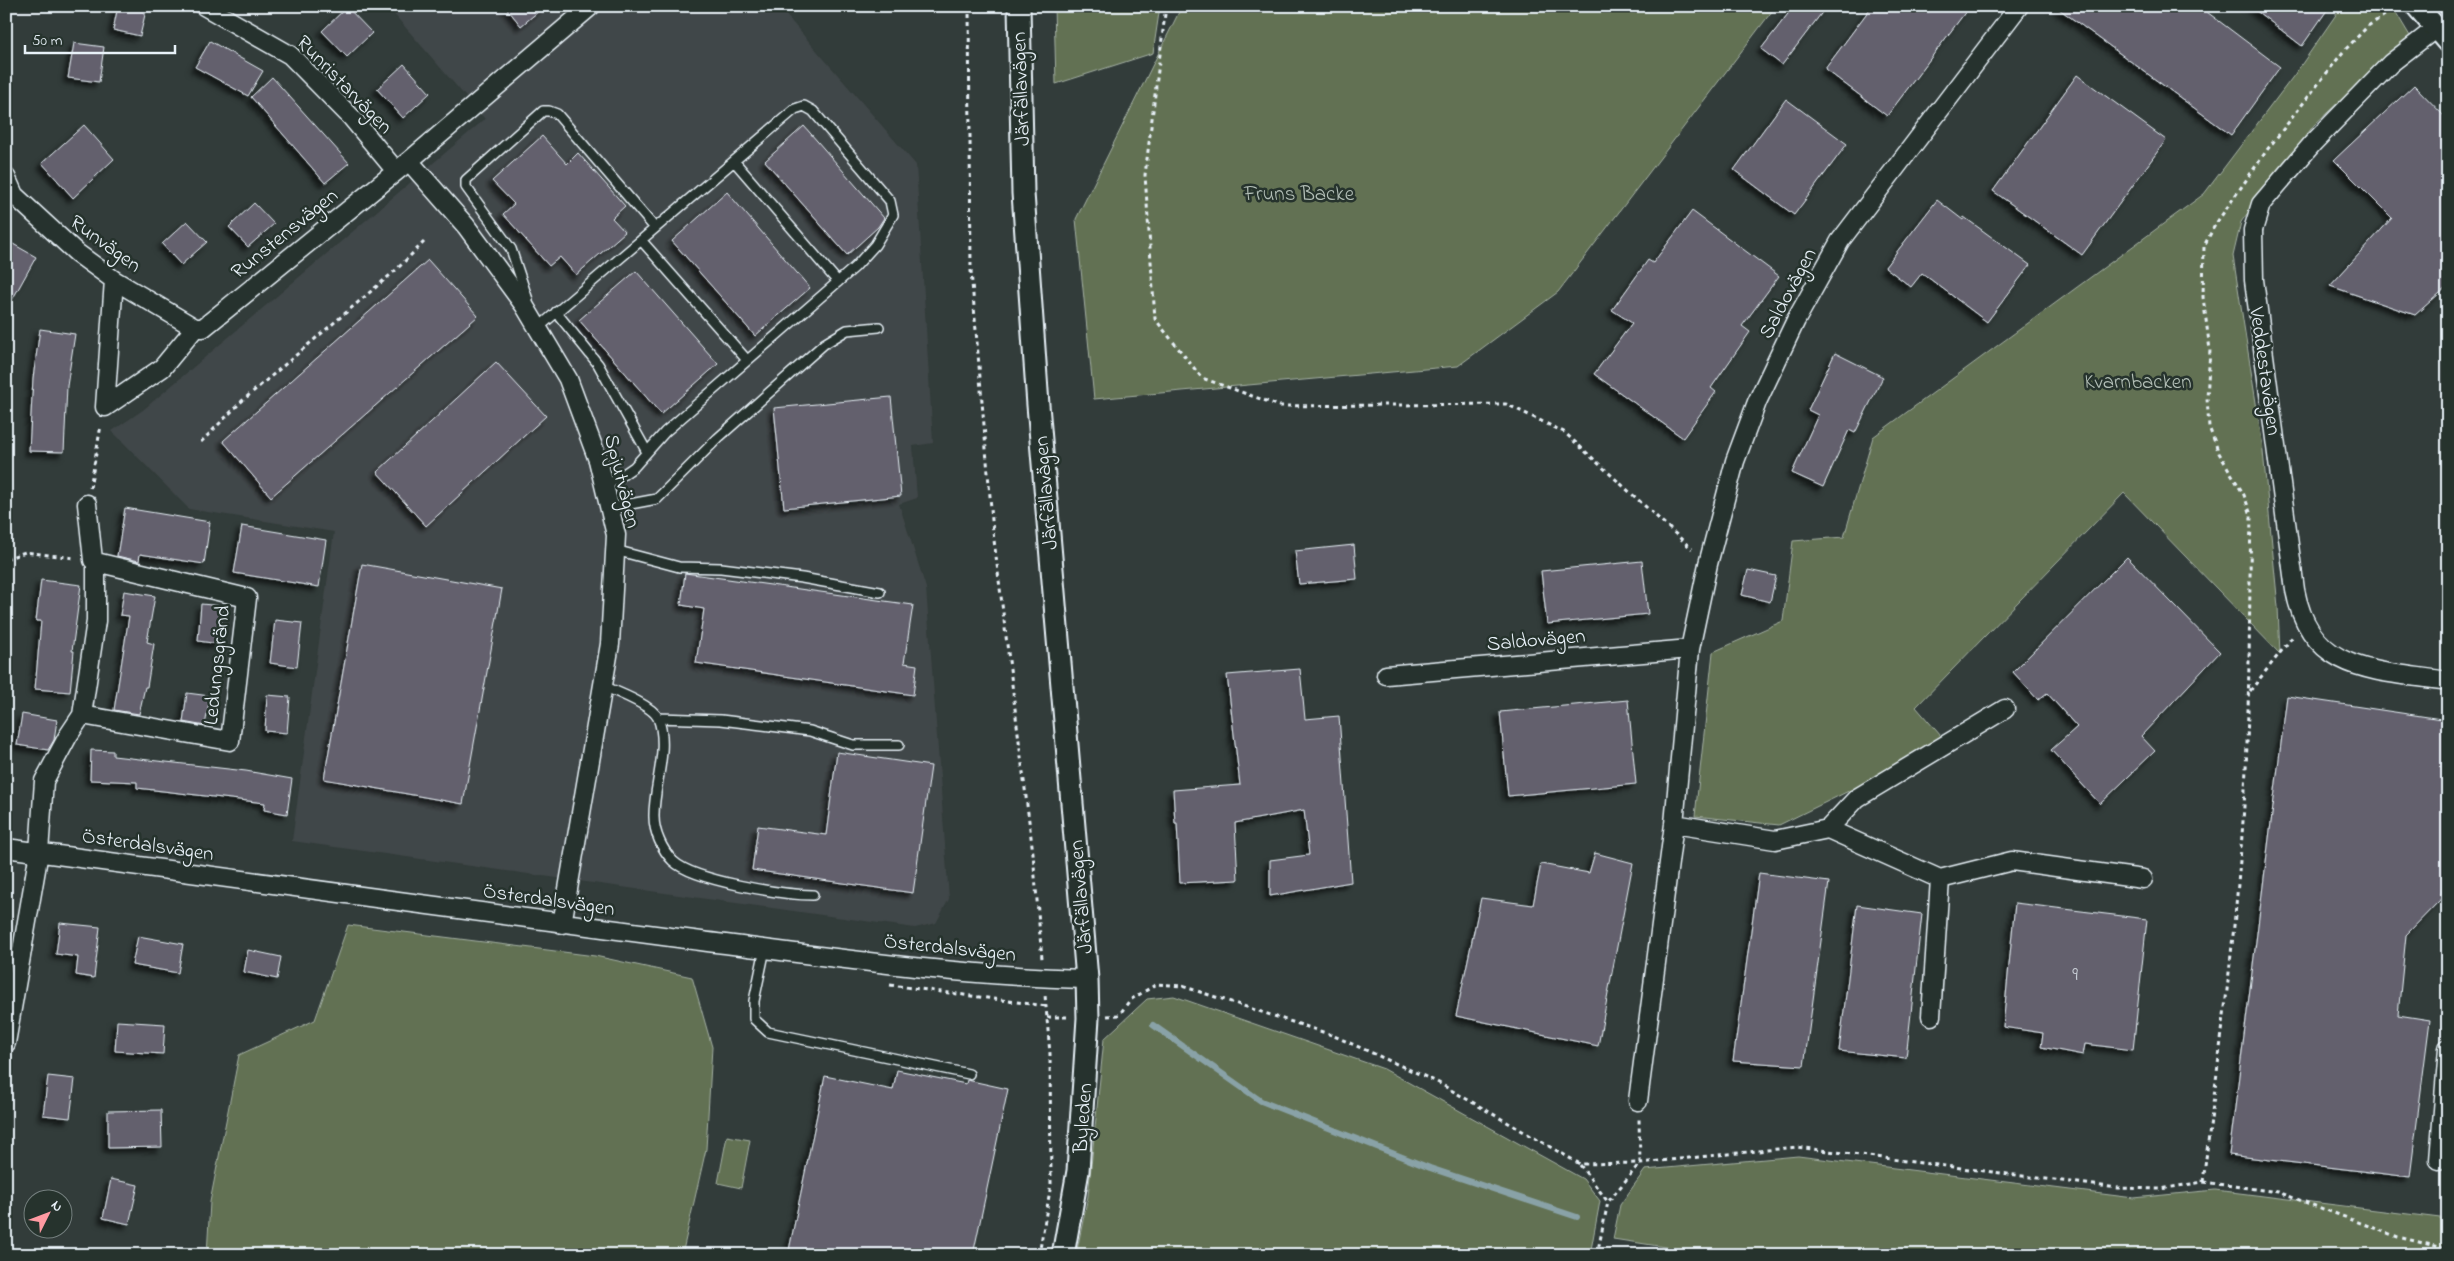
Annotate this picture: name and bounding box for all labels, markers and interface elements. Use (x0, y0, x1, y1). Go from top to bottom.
scale bar (25, 22, 175, 54)
street label: Runristarvägen (287, 29, 399, 143)
text: 50 m (32, 30, 63, 52)
street label: Järfällavägen (1005, 31, 1041, 146)
park label: Fruns Backe (1243, 180, 1355, 210)
street label: Runstensvägen (225, 182, 346, 289)
street label: Runvägen (62, 208, 147, 282)
street label: Saldovägen (1752, 243, 1827, 346)
street label: Veddestavägen (2238, 304, 2288, 438)
park label: Kvarnbacken (2084, 368, 2192, 398)
street label: Spjutvägen (593, 431, 647, 532)
street label: Järfällavägen (1027, 435, 1069, 551)
street label: Ledungsgränd (197, 604, 241, 727)
street label: Saldovägen (1486, 622, 1587, 662)
street label: Österdalsvägen (80, 822, 216, 872)
street label: Järfällavägen (1062, 839, 1104, 955)
street label: Österdalsvägen (481, 877, 617, 927)
street label: Österdalsvägen (882, 927, 1017, 973)
house number: 9 (2072, 962, 2078, 989)
street label: Byleden (1067, 1082, 1103, 1155)
north arrow (22, 1188, 72, 1238)
text: N (46, 1196, 68, 1217)

